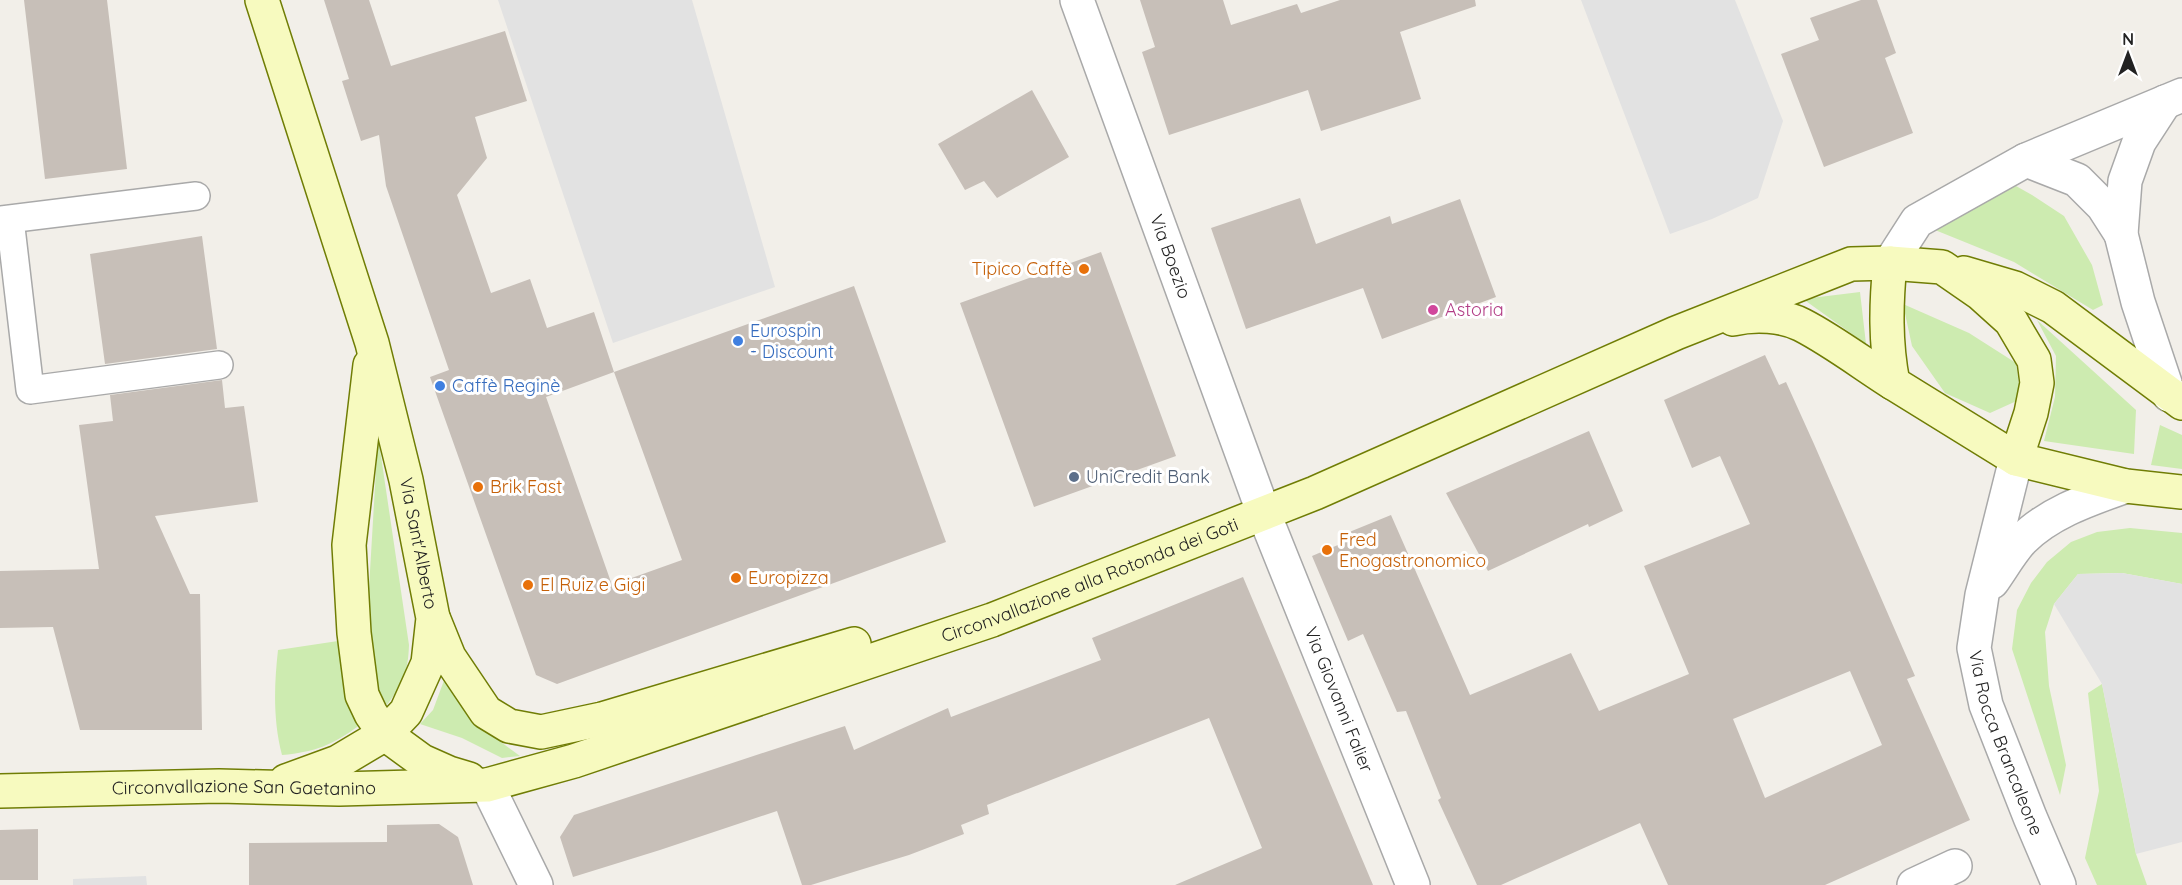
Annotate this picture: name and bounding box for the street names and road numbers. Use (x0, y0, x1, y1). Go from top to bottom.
street label: Via Boezio (1145, 211, 1197, 302)
street label: Via Sant'Alberto (395, 476, 443, 611)
street label: Circonvallazione alla Rotonda dei Goti (938, 512, 1241, 647)
street label: Via Giovanni Falier (1300, 623, 1379, 776)
street label: Via Rocca Brancaleone (1964, 648, 2048, 839)
street label: Circonvallazione San Gaetanino (112, 774, 376, 800)

